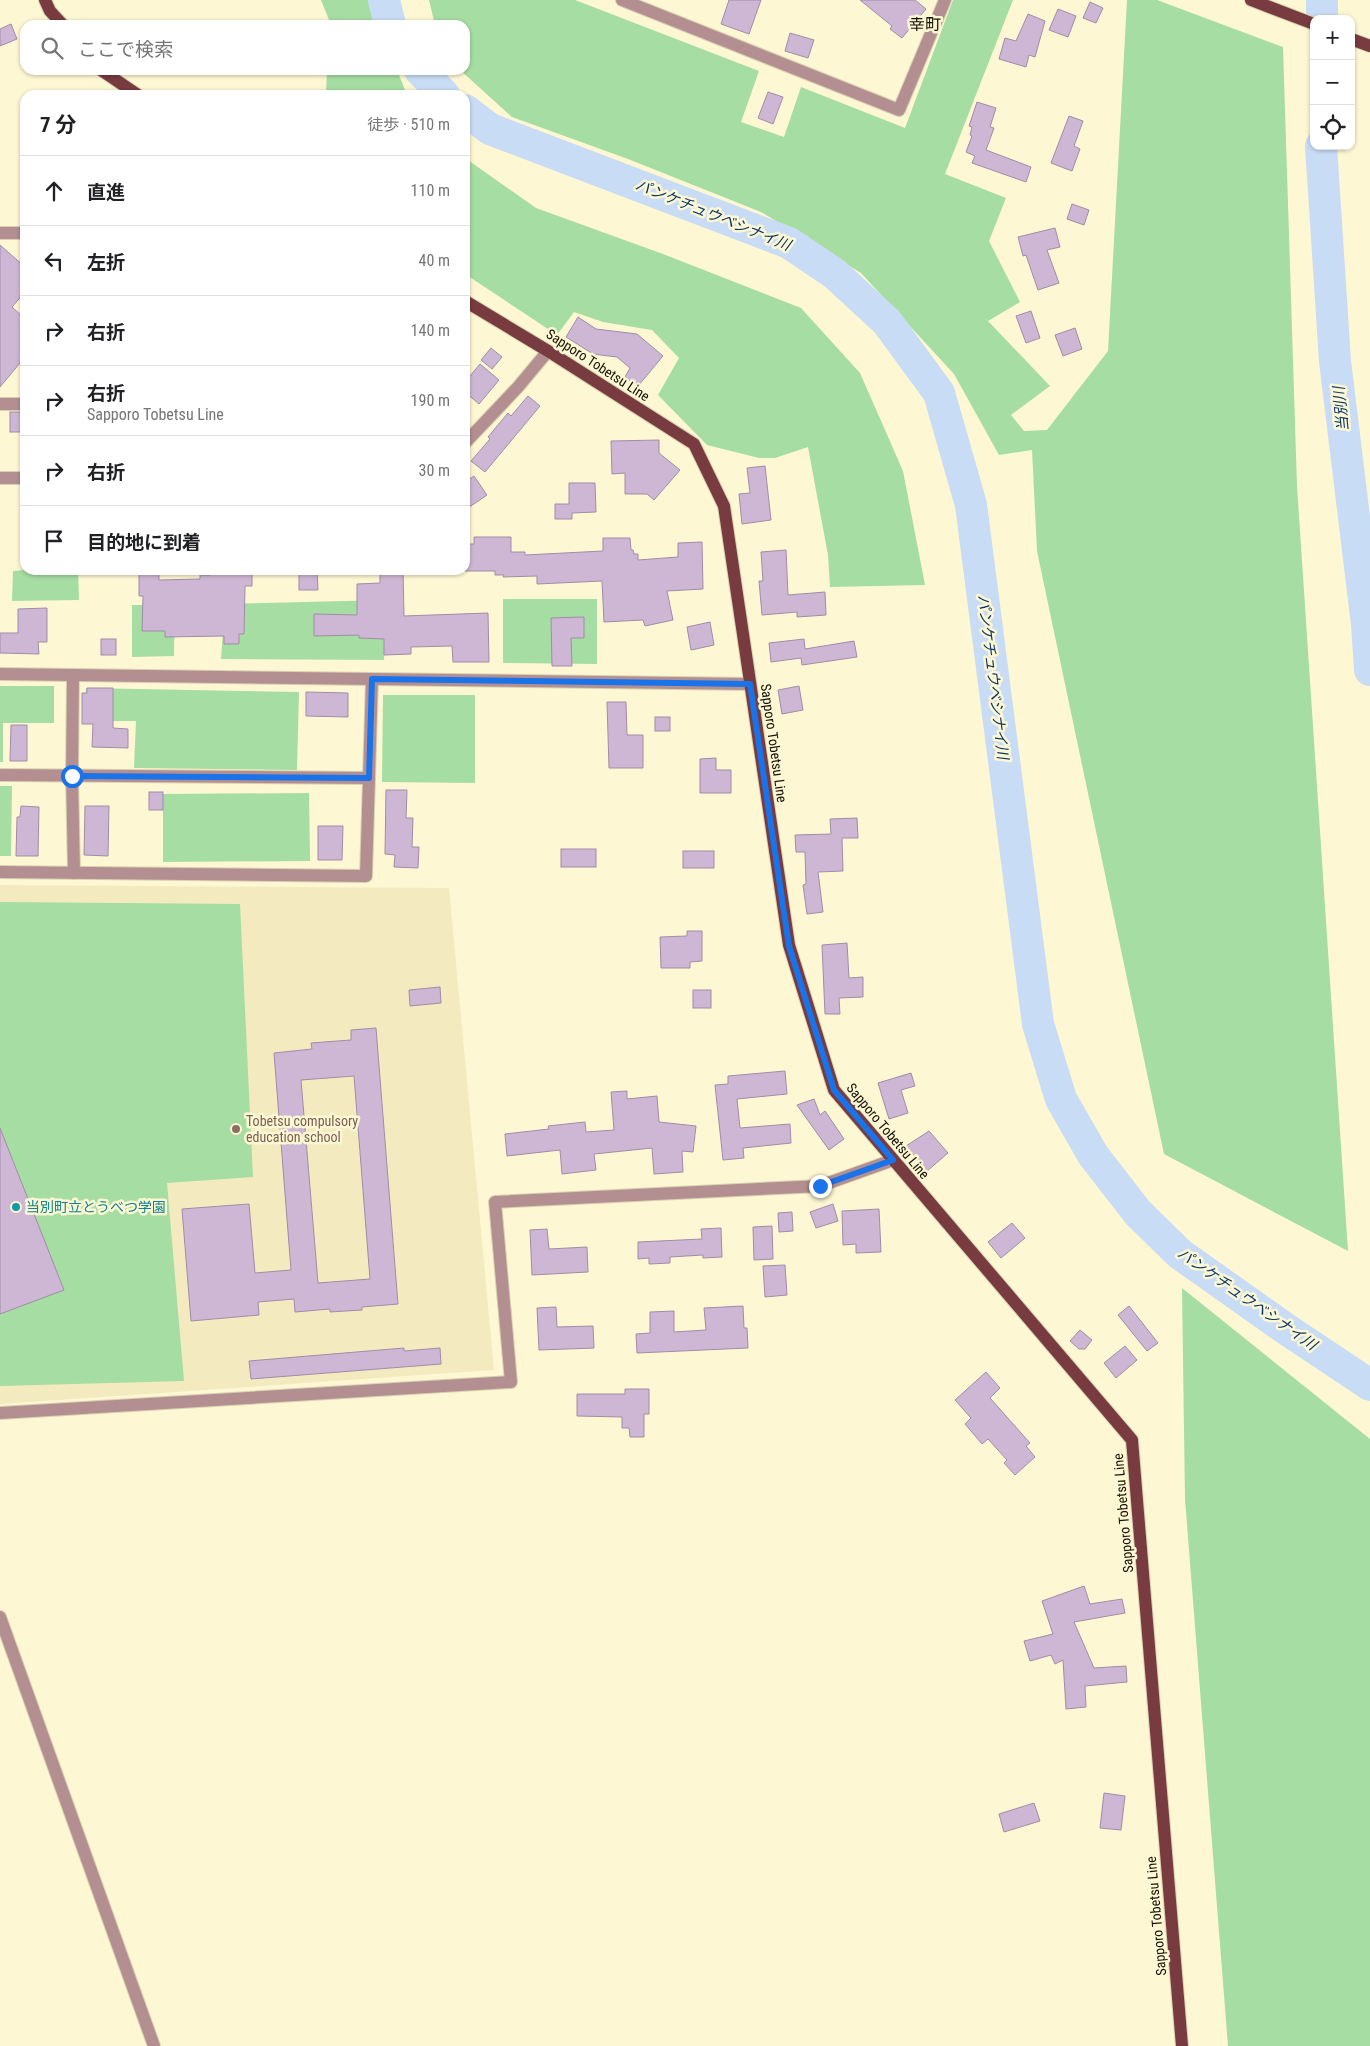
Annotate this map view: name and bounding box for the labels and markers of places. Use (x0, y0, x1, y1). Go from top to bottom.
place label: Tobetsu compulsory education school (246, 1113, 358, 1145)
marker: Tobetsu compulsory education school (230, 1123, 242, 1135)
place label: 当別町立とうべつ学園 (26, 1199, 166, 1215)
marker: 当別町立とうべつ学園 (10, 1201, 22, 1213)

